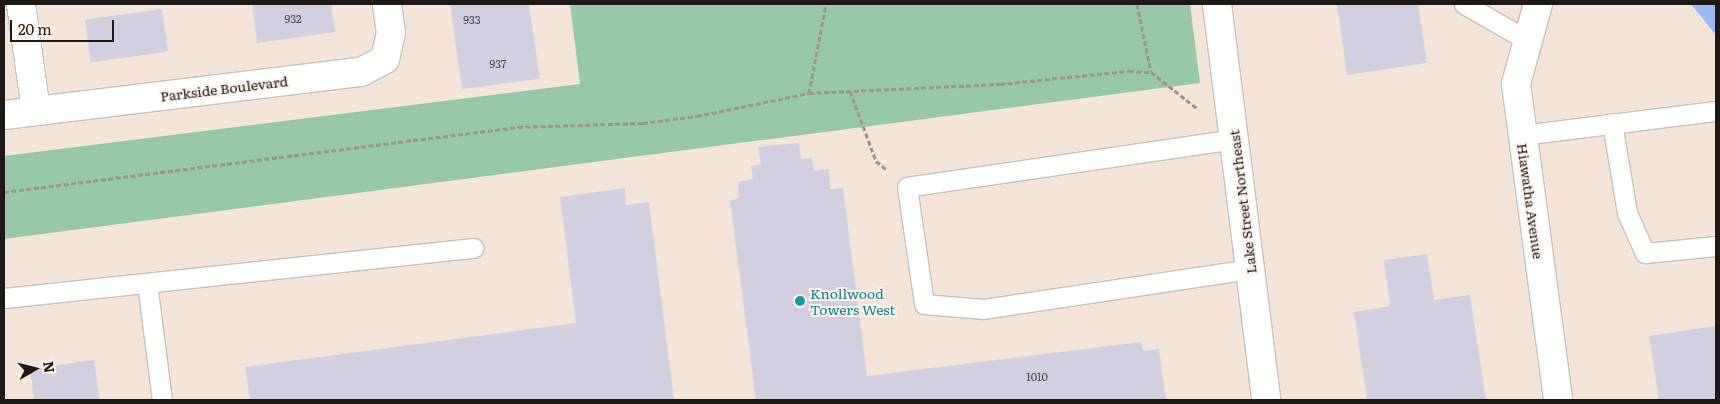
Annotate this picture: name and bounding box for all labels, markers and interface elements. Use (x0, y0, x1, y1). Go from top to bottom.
scale bar (12, 10, 116, 42)
house number: 932 (285, 11, 301, 25)
house number: 933 (463, 12, 481, 26)
text: 20 m (18, 17, 52, 40)
house number: 937 (490, 56, 506, 70)
street label: Parkside Boulevard (159, 72, 289, 104)
street label: Lake Street Northeast (1225, 129, 1259, 275)
street label: Hiawatha Avenue (1515, 142, 1547, 260)
place label: Knollwood Towers West (810, 285, 895, 318)
marker: Knollwood Towers West (794, 295, 806, 307)
north arrow (10, 344, 60, 394)
text: N (39, 360, 61, 374)
house number: 1010 (1026, 369, 1048, 383)

